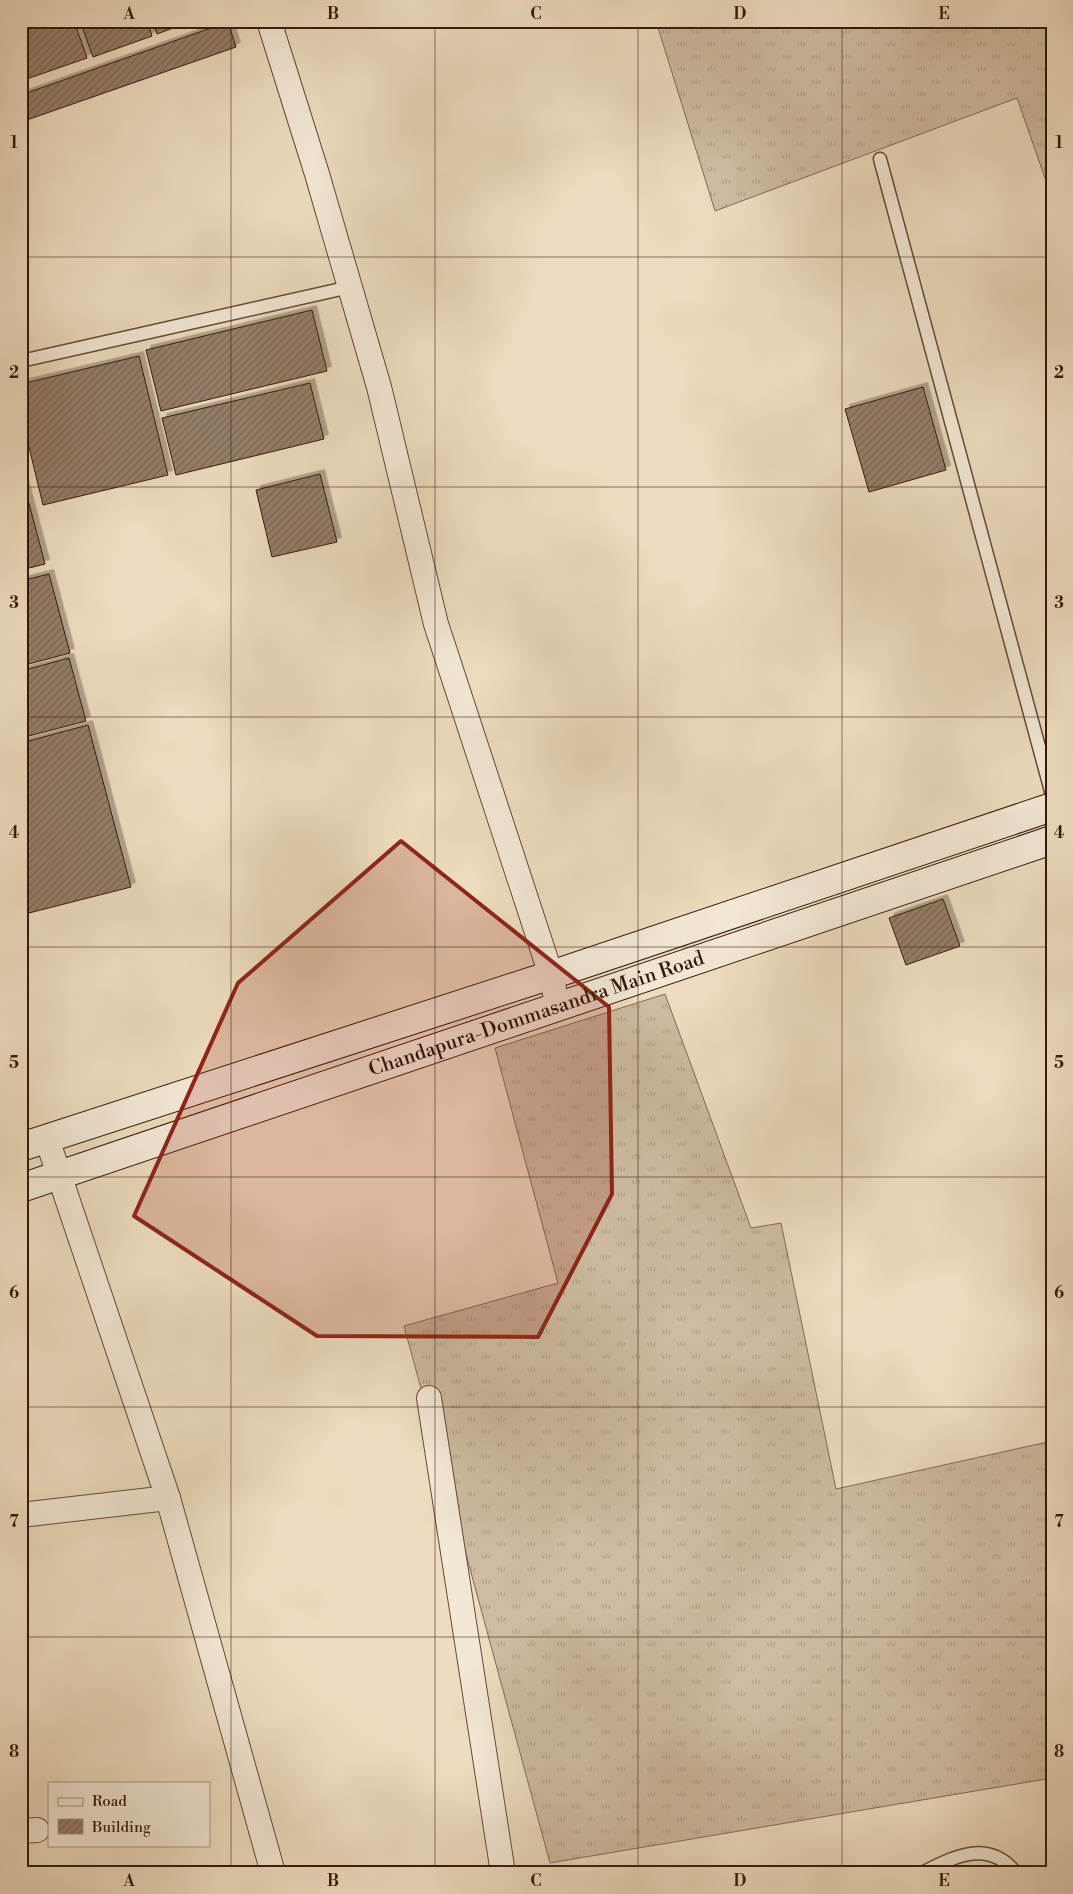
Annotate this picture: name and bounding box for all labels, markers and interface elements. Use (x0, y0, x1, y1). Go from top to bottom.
text: A (122, 4, 135, 24)
text: B (327, 4, 339, 24)
text: C (530, 4, 542, 24)
text: D (734, 4, 747, 24)
text: E (938, 4, 950, 24)
text: 1 (10, 133, 18, 153)
text: 1 (1055, 133, 1063, 153)
text: 2 (9, 363, 19, 383)
text: 2 (1054, 363, 1064, 383)
text: 3 (9, 593, 19, 613)
text: 3 (1054, 593, 1064, 613)
text: 4 (9, 823, 20, 843)
text: 4 (1054, 823, 1065, 843)
street label: Chandapura-Dommasandra Main Road (365, 946, 708, 1082)
text: 5 (9, 1053, 19, 1073)
text: 5 (1054, 1053, 1064, 1073)
text: 6 (9, 1283, 19, 1303)
text: 6 (1054, 1283, 1064, 1303)
text: 7 (9, 1512, 19, 1532)
text: 7 (1054, 1512, 1064, 1532)
text: 8 (9, 1742, 19, 1762)
text: 8 (1054, 1742, 1064, 1762)
legend (48, 1782, 210, 1846)
text: Road (92, 1792, 127, 1811)
text: Building (91, 1818, 151, 1837)
text: A (122, 1871, 135, 1891)
text: B (327, 1871, 339, 1891)
text: C (530, 1871, 542, 1891)
text: D (734, 1871, 747, 1891)
text: E (938, 1871, 950, 1891)

